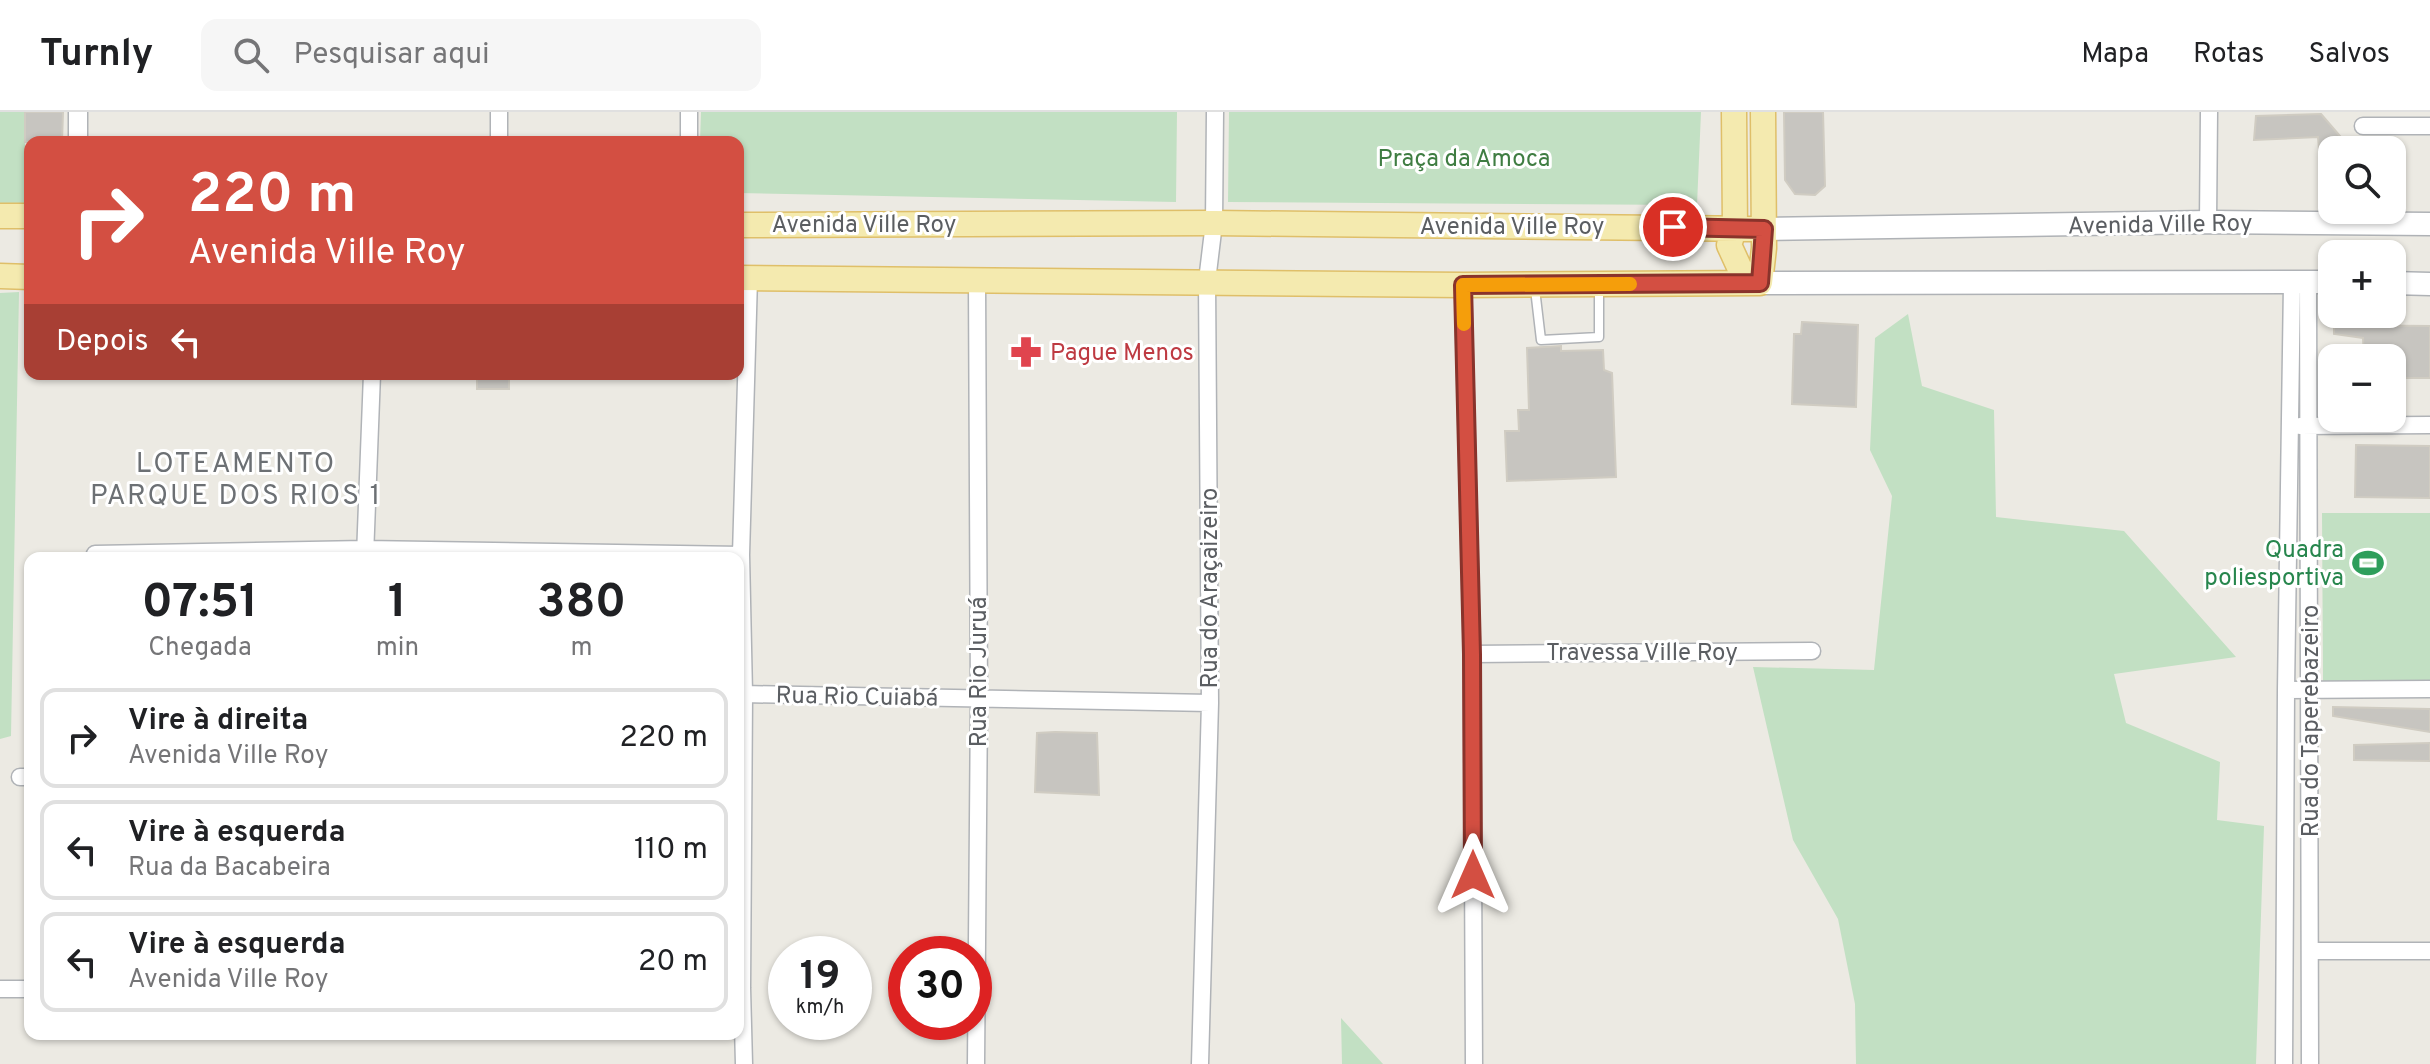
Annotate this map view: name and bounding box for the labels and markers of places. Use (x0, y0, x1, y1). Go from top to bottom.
pin (1639, 193, 1707, 261)
pharmacy icon: Pague Menos (1009, 335, 1043, 369)
place label: Pague Menos (1050, 339, 1194, 369)
place label: Quadra poliesportiva (2204, 536, 2344, 594)
sports icon: Quadra poliesportiva (2351, 546, 2385, 580)

